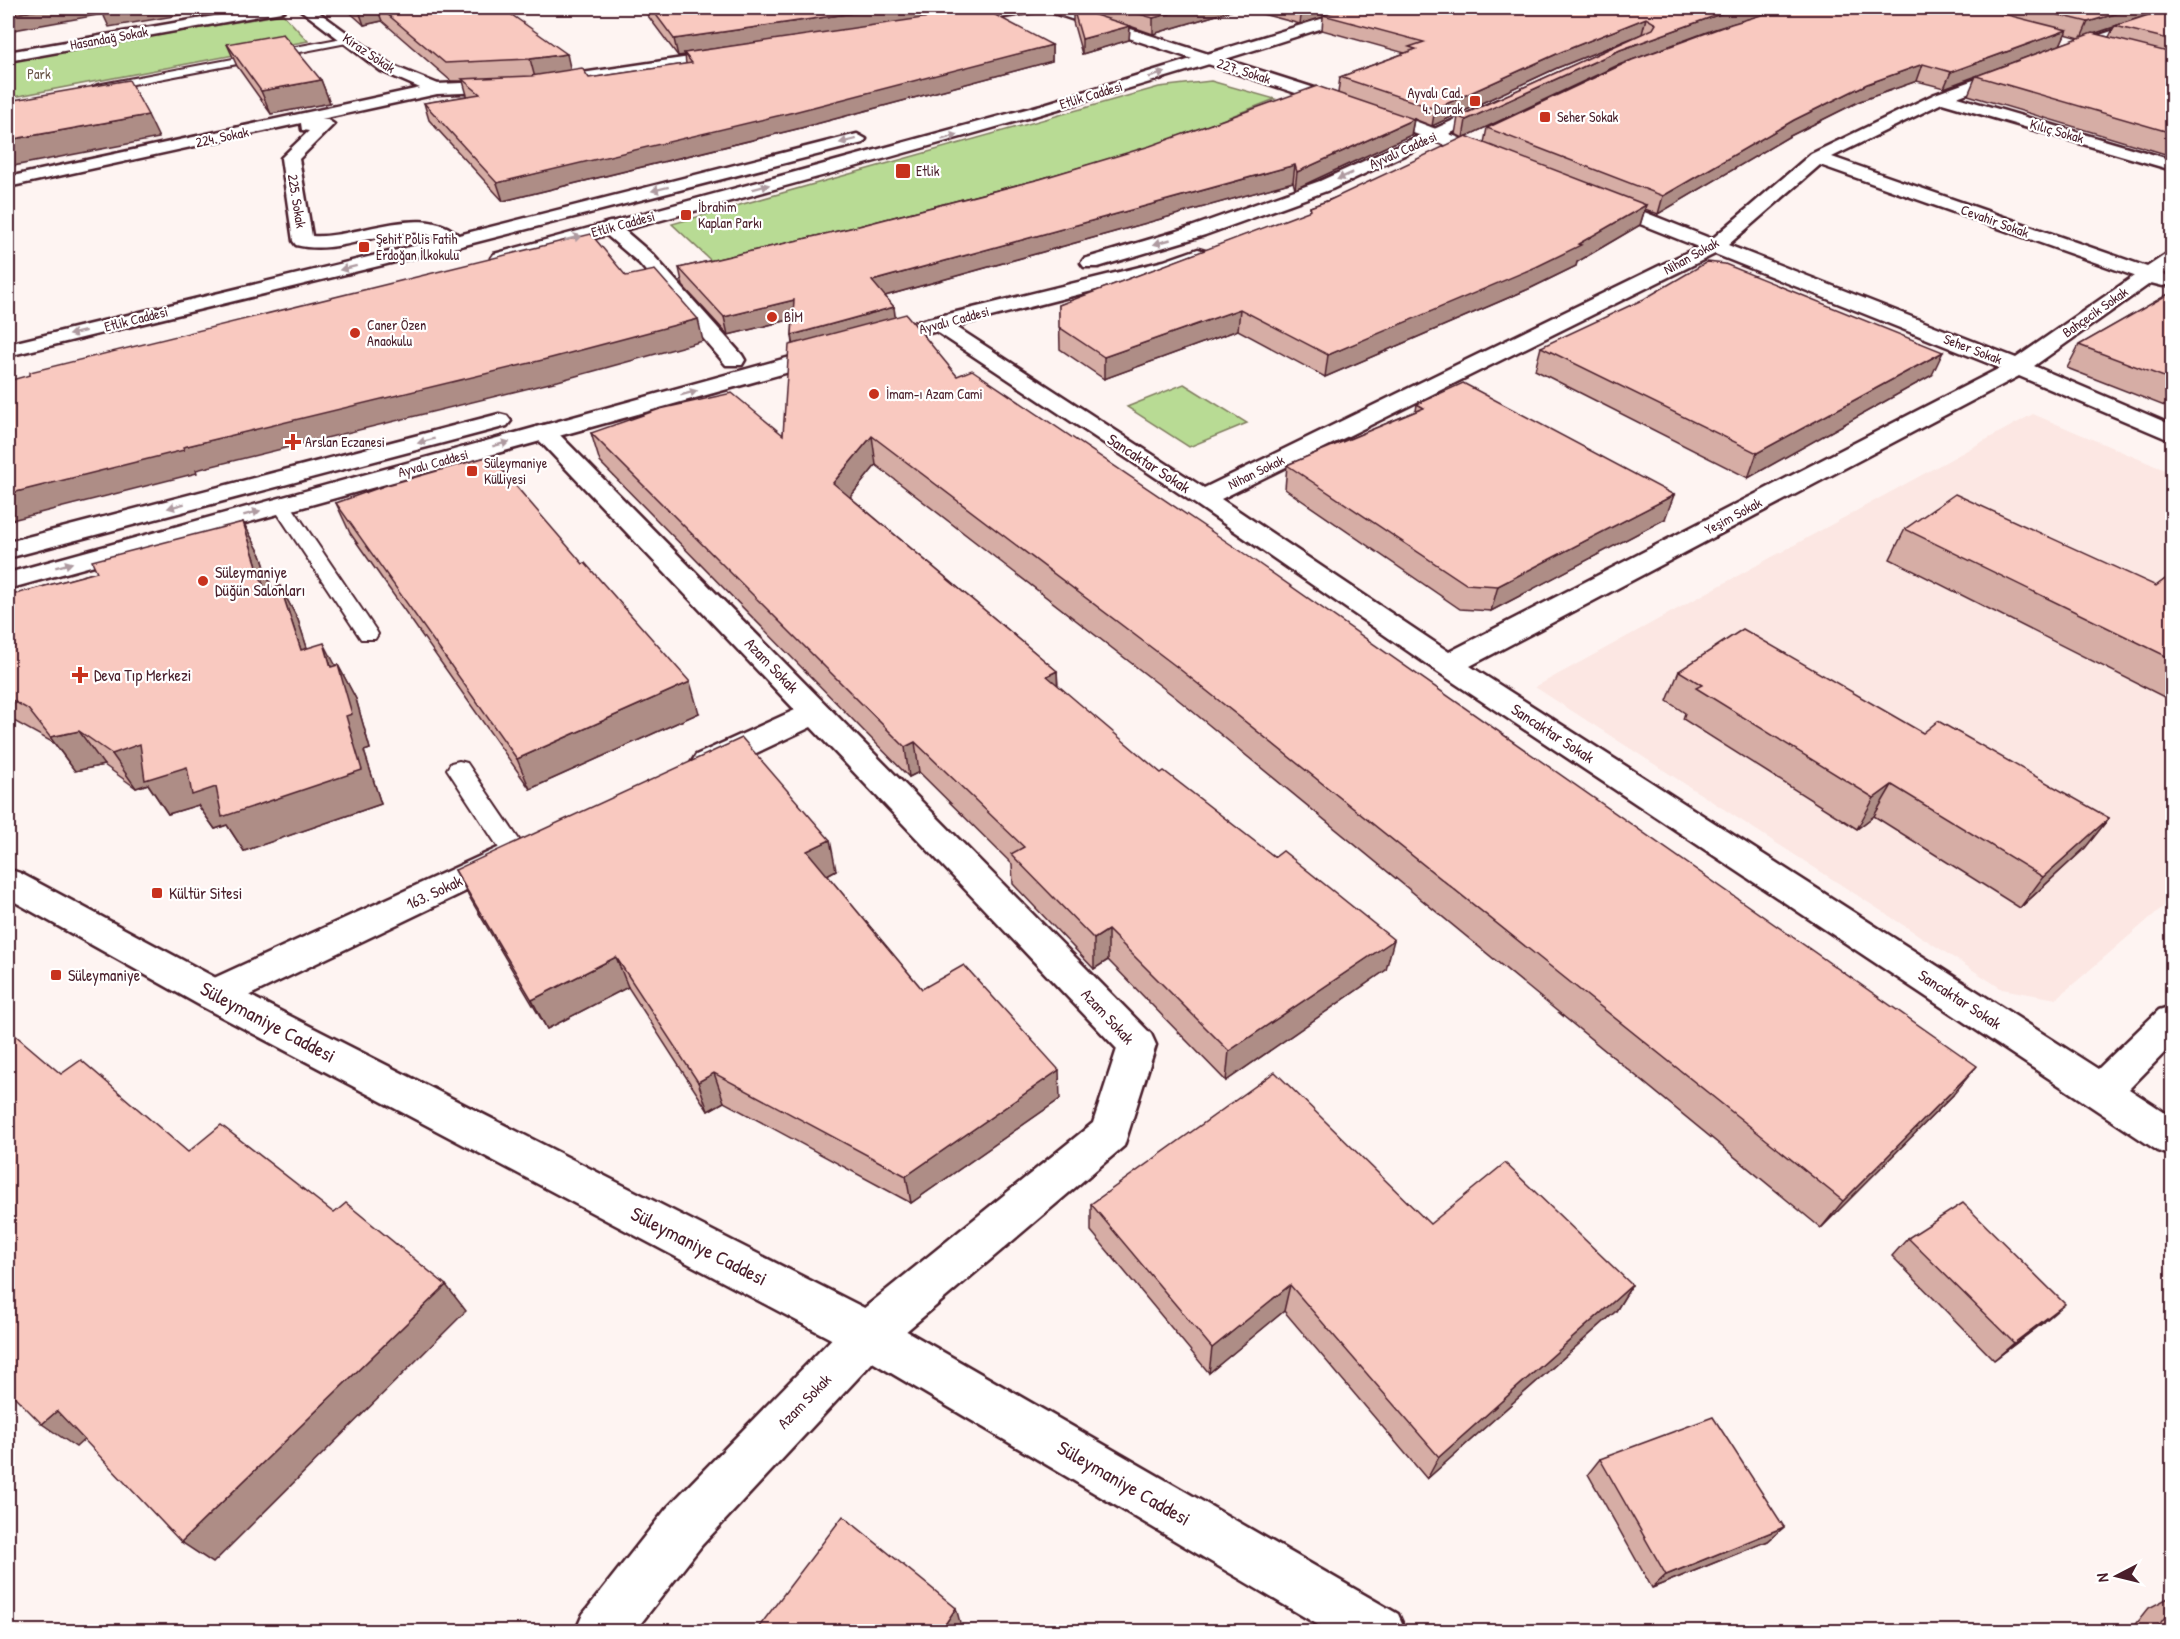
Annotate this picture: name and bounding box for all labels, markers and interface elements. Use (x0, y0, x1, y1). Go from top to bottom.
street label: Hasandağ Sokak (68, 21, 150, 55)
street label: Kiraz Sokak (339, 28, 400, 77)
street label: 227. Sokak (1215, 53, 1274, 88)
park label: Park (27, 64, 51, 83)
one-way arrow (1148, 70, 1166, 80)
street label: Etlik Caddesi (1057, 76, 1125, 113)
place label: Ayvalı Cad. 4. Durak (1407, 83, 1463, 118)
marker: Ayvalı Cad. 4. Durak (1468, 94, 1482, 108)
place label: Seher Sokak (1557, 107, 1618, 126)
marker: Seher Sokak (1538, 110, 1552, 124)
street label: Kılıç Sokak (2028, 114, 2086, 147)
street label: 224. Sokak (194, 122, 250, 151)
street label: Ayvalı Caddesi (1366, 126, 1440, 174)
one-way arrow (941, 132, 959, 141)
one-way arrow (839, 136, 858, 146)
place label: Etlik (916, 161, 940, 180)
marker: Etlik (894, 162, 912, 180)
one-way arrow (1335, 171, 1353, 181)
street label: 225. Sokak (284, 173, 311, 229)
one-way arrow (752, 182, 771, 192)
one-way arrow (650, 185, 669, 195)
place label: İbrahim Kaplan Parkı (698, 197, 762, 233)
street label: Cevahir Sokak (1958, 199, 2032, 242)
street label: Etlik Caddesi (589, 206, 657, 241)
marker: İbrahim Kaplan Parkı (679, 208, 693, 222)
place label: Şehit Polis Fatih Erdoğan İlkokulu (376, 229, 460, 265)
street label: Nihan Sokak (1660, 232, 1722, 279)
one-way arrow (564, 233, 582, 242)
one-way arrow (1152, 238, 1170, 247)
marker: Şehit Polis Fatih Erdoğan İlkokulu (357, 240, 371, 254)
one-way arrow (339, 263, 358, 273)
street label: Bahçecik Sokak (2058, 282, 2132, 341)
street label: Etlik Caddesi (102, 301, 170, 336)
street label: Ayvalı Caddesi (917, 301, 991, 339)
place label: BİM (784, 307, 803, 326)
marker: BİM (765, 310, 779, 324)
place label: Caner Özen Anaokulu (367, 315, 426, 350)
marker: Caner Özen Anaokulu (348, 326, 362, 340)
one-way arrow (68, 329, 86, 339)
street label: Seher Sokak (1941, 329, 2005, 368)
place label: İmam-ı Azam Cami (886, 384, 983, 403)
marker: İmam-ı Azam Cami (867, 387, 881, 401)
one-way arrow (680, 388, 698, 398)
street label: Sancaktar Sokak (1103, 428, 1195, 498)
place label: Arslan Eczanesi (305, 432, 385, 451)
marker: Arslan Eczanesi (286, 435, 300, 449)
one-way arrow (417, 436, 435, 446)
one-way arrow (491, 439, 510, 449)
street label: Ayvalı Caddesi (396, 444, 470, 482)
street label: Nihan Sokak (1224, 450, 1287, 493)
place label: Süleymaniye Külliyesi (484, 453, 548, 489)
marker: Süleymaniye Külliyesi (465, 464, 479, 478)
street label: Yeşim Sokak (1701, 492, 1765, 539)
one-way arrow (167, 501, 185, 511)
one-way arrow (243, 508, 261, 517)
one-way arrow (55, 560, 73, 569)
place label: Süleymaniye Düğün Salonları (215, 561, 305, 601)
marker: Süleymaniye Düğün Salonları (196, 574, 210, 588)
street label: Azam Sokak (740, 633, 804, 698)
place label: Deva Tıp Merkezi (94, 664, 191, 686)
marker: Deva Tıp Merkezi (71, 666, 89, 684)
street label: Sancaktar Sokak (1507, 698, 1599, 768)
street label: 163. Sokak (402, 869, 466, 915)
place label: Kültür Sitesi (169, 882, 242, 904)
marker: Kültür Sitesi (150, 886, 164, 900)
place label: Süleymaniye (68, 964, 141, 986)
street label: Sancaktar Sokak (1914, 964, 2006, 1034)
marker: Süleymaniye (49, 968, 63, 982)
street label: Süleymaniye Caddesi (196, 975, 341, 1069)
street label: Azam Sokak (1076, 983, 1140, 1049)
street label: Süleymaniye Caddesi (627, 1200, 772, 1292)
street label: Azam Sokak (772, 1368, 836, 1433)
street label: Süleymaniye Caddesi (1053, 1434, 1196, 1532)
north arrow (2087, 1546, 2147, 1606)
text: N (2091, 1572, 2114, 1583)

